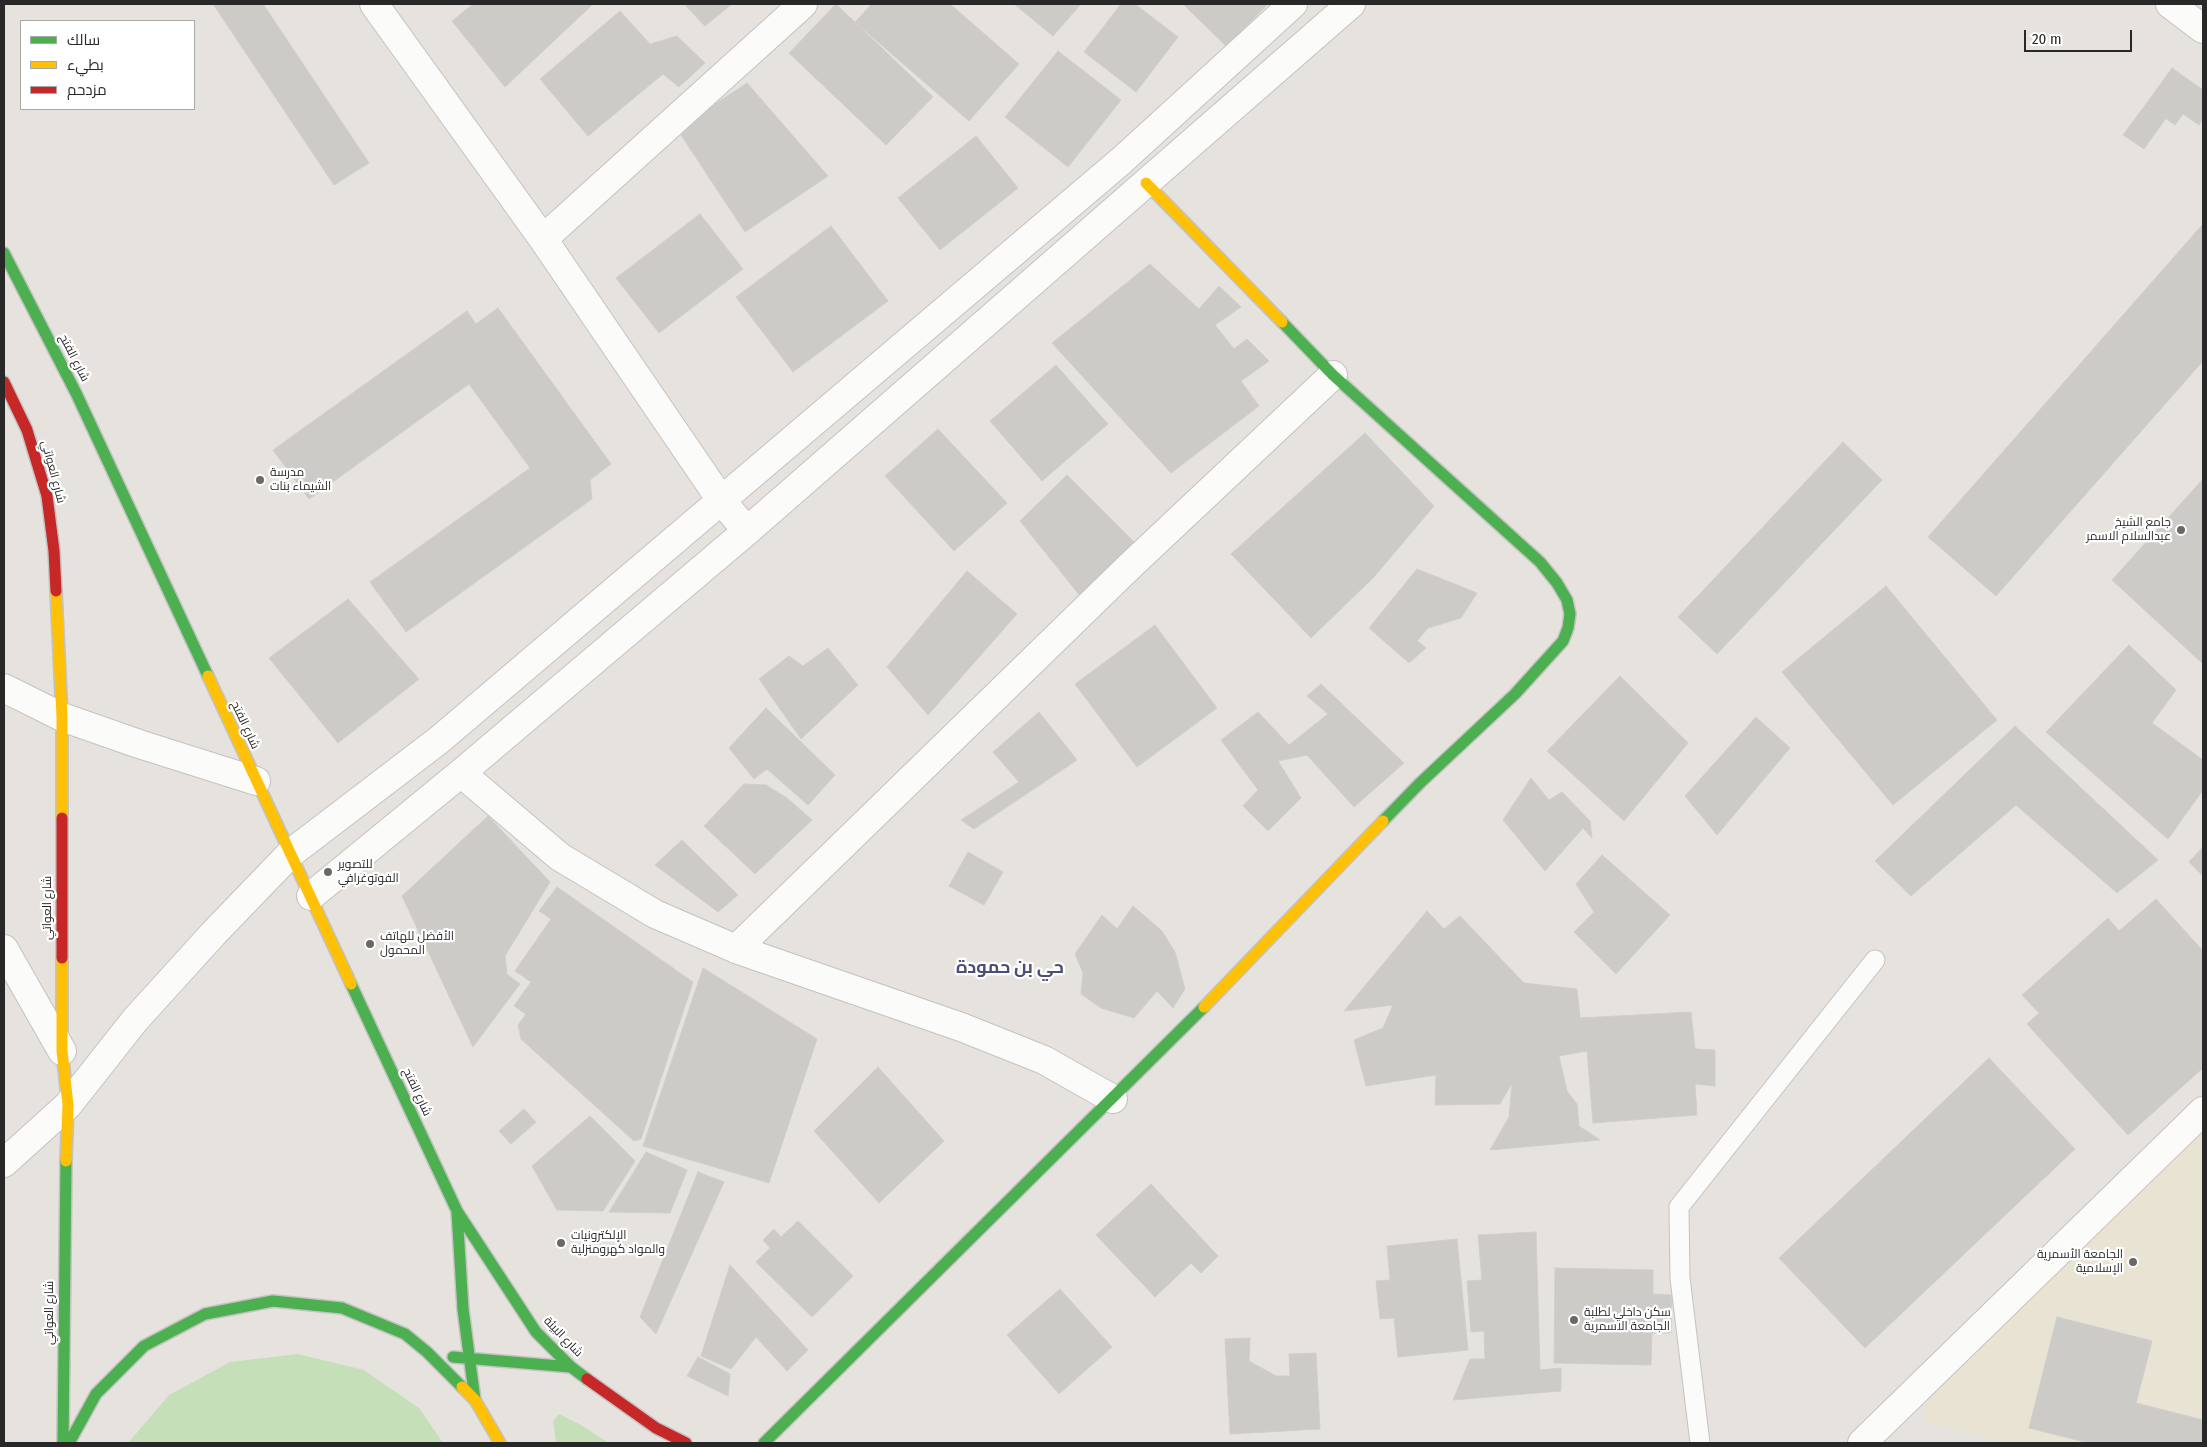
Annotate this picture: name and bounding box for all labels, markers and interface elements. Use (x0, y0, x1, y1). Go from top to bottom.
legend (20, 20, 195, 110)
scale bar (2027, 20, 2134, 52)
text: 20 m (2032, 30, 2062, 48)
text: سالك (67, 31, 100, 49)
text: بطيء (67, 56, 104, 74)
text: مزدحم (67, 81, 107, 99)
street label: شارع الفتح (56, 332, 92, 384)
street label: شارع العواتي (38, 439, 68, 505)
place label: مدرسة الشيماء بنات (270, 466, 331, 494)
marker: مدرسة الشيماء بنات (254, 474, 266, 486)
place label: جامع الشيخ عبدالسلام الاسمر (2086, 516, 2171, 544)
marker: جامع الشيخ عبدالسلام الاسمر (2175, 524, 2187, 536)
street label: شارع الفتح (228, 699, 262, 751)
place label: للتصوير الفوتوغرافي (338, 858, 399, 886)
marker: للتصوير الفوتوغرافي (322, 866, 334, 878)
street label: شارع العواتي (41, 876, 55, 940)
place label: الأفضل للهاتف المحمول (380, 930, 454, 958)
marker: الأفضل للهاتف المحمول (364, 938, 376, 950)
district label: حي بن حمودة (956, 957, 1064, 979)
street label: شارع الفتح (400, 1066, 434, 1118)
place label: الإلكترونيات والمواد كهرومنزلية (571, 1229, 665, 1257)
marker: الإلكترونيات والمواد كهرومنزلية (555, 1237, 567, 1249)
place label: الجامعة الأسمرية الإسلامية (2037, 1248, 2123, 1276)
marker: الجامعة الأسمرية الإسلامية (2127, 1256, 2139, 1268)
street label: شارع العواتي (43, 1281, 57, 1345)
place label: سكن داخلي لطلبة الجامعة اﻻسمرية (1584, 1306, 1671, 1334)
street label: شارع البيئة (540, 1314, 586, 1360)
marker: سكن داخلي لطلبة الجامعة اﻻسمرية (1568, 1314, 1580, 1326)

